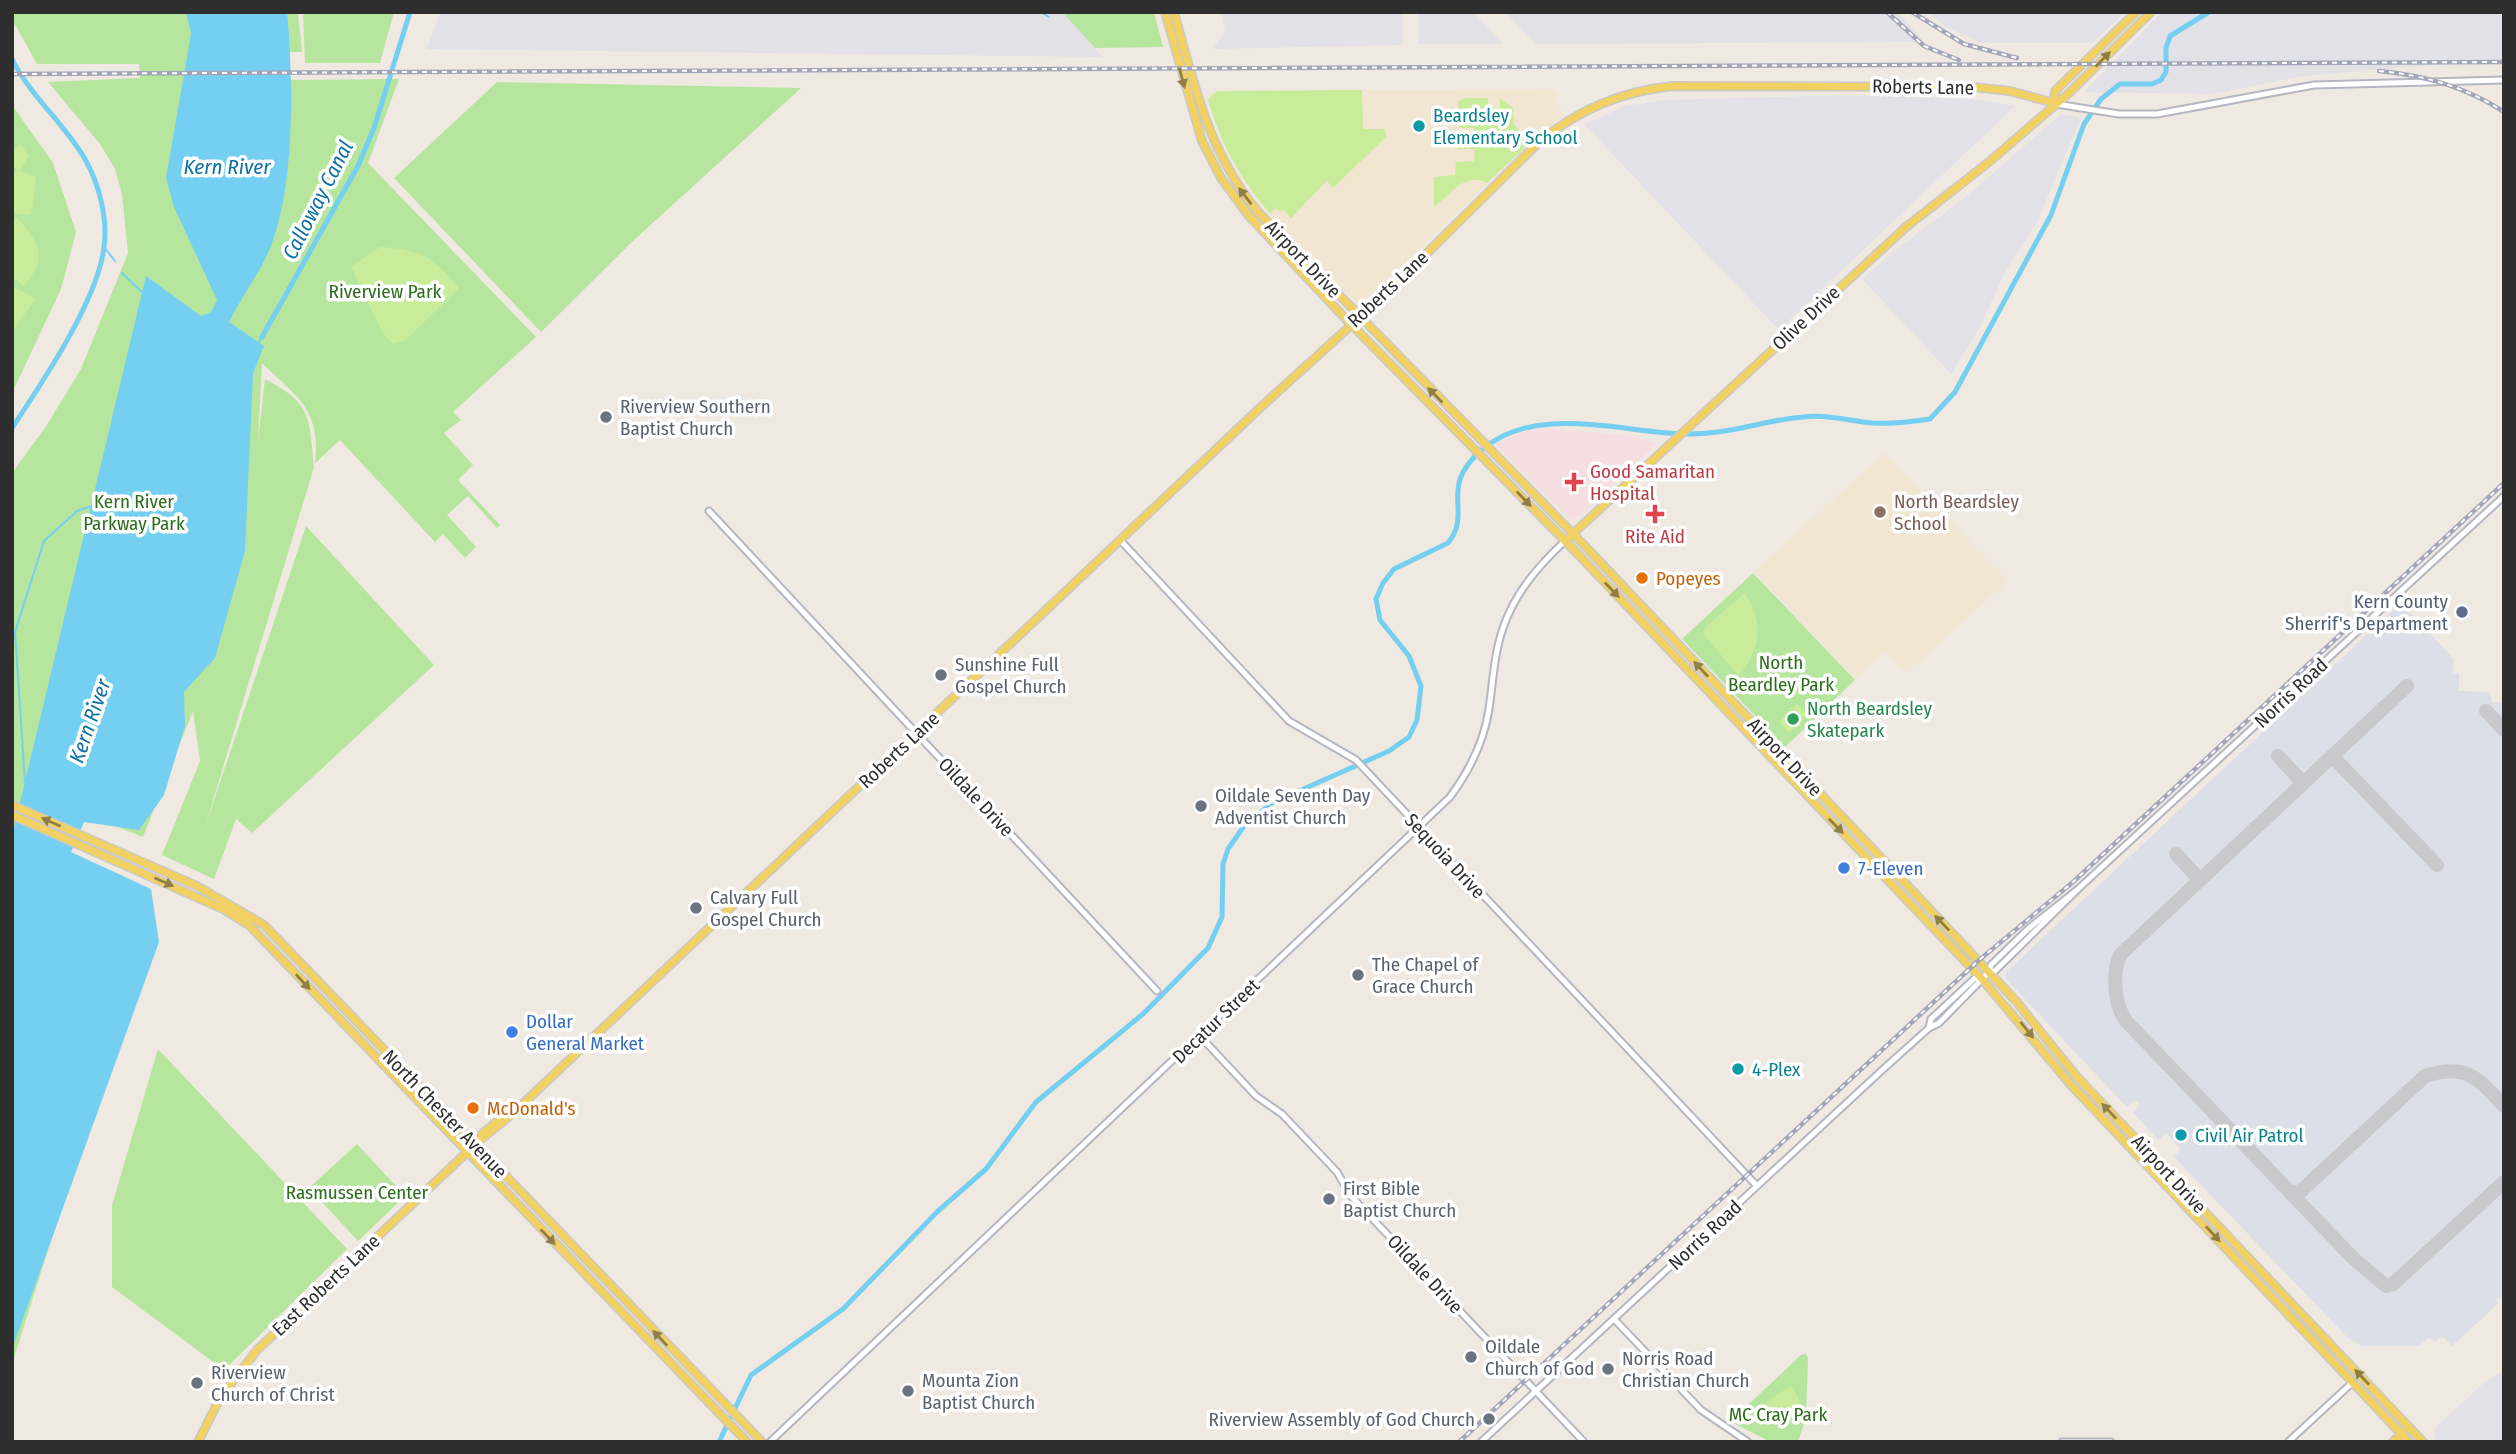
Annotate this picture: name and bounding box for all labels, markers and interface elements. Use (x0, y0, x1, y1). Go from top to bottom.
one-way arrow (2095, 51, 2111, 68)
one-way arrow (1178, 68, 1188, 89)
street label: Roberts Lane (1872, 75, 1974, 99)
place label: Beardsley Elementary School (1433, 104, 1578, 149)
marker: Beardsley Elementary School (1411, 118, 1427, 134)
water label: Calloway Canal (277, 136, 359, 264)
water label: Kern River (183, 154, 271, 180)
one-way arrow (1238, 188, 1253, 206)
street label: Airport Drive (1260, 215, 1346, 303)
street label: Roberts Lane (1343, 246, 1433, 332)
park label: Riverview Park (329, 280, 442, 303)
street label: Olive Drive (1767, 281, 1845, 355)
one-way arrow (1427, 387, 1444, 403)
place label: Riverview Southern Baptist Church (620, 395, 771, 440)
marker: Riverview Southern Baptist Church (598, 409, 614, 425)
place label: Good Samaritan Hospital (1590, 460, 1715, 505)
marker: Good Samaritan Hospital (1564, 472, 1584, 492)
park label: Kern River Parkway Park (83, 490, 185, 535)
one-way arrow (1515, 490, 1532, 507)
place label: North Beardsley School (1894, 490, 2019, 535)
marker: North Beardsley School (1872, 504, 1888, 520)
marker: Rite Aid (1647, 506, 1663, 522)
place label: Rite Aid (1625, 525, 1685, 548)
place label: Popeyes (1656, 567, 1721, 590)
marker: Popeyes (1634, 570, 1650, 586)
one-way arrow (1604, 581, 1620, 598)
place label: Kern County Sherrif's Department (2285, 590, 2449, 635)
marker: Kern County Sherrif's Department (2454, 604, 2470, 620)
park label: North Beardley Park (1728, 651, 1834, 696)
place label: Sunshine Full Gospel Church (955, 653, 1067, 698)
street label: Norris Road (2250, 653, 2332, 733)
one-way arrow (1694, 661, 1710, 678)
marker: Sunshine Full Gospel Church (933, 667, 949, 683)
water label: Kern River (64, 675, 117, 766)
place label: North Beardsley Skatepark (1807, 697, 1932, 742)
street label: Roberts Lane (854, 707, 944, 793)
marker: North Beardsley Skatepark (1785, 711, 1801, 727)
street label: Airport Drive (1743, 713, 1827, 801)
street label: Oildale Drive (934, 753, 1018, 841)
place label: Oildale Seventh Day Adventist Church (1215, 784, 1371, 829)
marker: Oildale Seventh Day Adventist Church (1193, 798, 1209, 814)
street label: Sequoia Drive (1400, 809, 1490, 903)
one-way arrow (41, 816, 61, 828)
one-way arrow (1828, 817, 1844, 834)
place label: 7-Eleven (1858, 857, 1924, 880)
marker: 7-Eleven (1836, 860, 1852, 876)
one-way arrow (154, 876, 174, 888)
place label: Calvary Full Gospel Church (710, 886, 822, 931)
marker: Calvary Full Gospel Church (688, 900, 704, 916)
one-way arrow (1934, 914, 1951, 931)
place label: The Chapel of Grace Church (1372, 953, 1479, 998)
marker: The Chapel of Grace Church (1350, 967, 1366, 983)
one-way arrow (295, 973, 311, 991)
street label: Decatur Street (1168, 973, 1265, 1068)
place label: Dollar General Market (526, 1010, 645, 1055)
one-way arrow (2019, 1022, 2034, 1039)
marker: Dollar General Market (504, 1024, 520, 1040)
street label: North Chester Avenue (378, 1045, 512, 1183)
place label: 4-Plex (1752, 1058, 1801, 1081)
marker: 4-Plex (1730, 1061, 1746, 1077)
place label: McDonald's (487, 1097, 576, 1120)
marker: McDonald's (465, 1100, 481, 1116)
one-way arrow (2102, 1103, 2118, 1120)
place label: Civil Air Patrol (2195, 1124, 2304, 1147)
marker: Civil Air Patrol (2173, 1127, 2189, 1143)
street label: Airport Drive (2127, 1130, 2211, 1218)
place label: First Bible Baptist Church (1343, 1177, 1456, 1222)
park label: Rasmussen Center (286, 1181, 429, 1204)
marker: First Bible Baptist Church (1321, 1191, 1337, 1207)
street label: Norris Road (1664, 1195, 1746, 1275)
one-way arrow (2205, 1226, 2222, 1243)
one-way arrow (539, 1228, 556, 1245)
street label: East Roberts Lane (267, 1229, 385, 1341)
street label: Oildale Drive (1383, 1230, 1467, 1318)
one-way arrow (653, 1330, 669, 1347)
place label: Oildale Church of God (1485, 1335, 1594, 1380)
place label: Norris Road Christian Church (1622, 1347, 1749, 1392)
marker: Oildale Church of God (1463, 1349, 1479, 1365)
place label: Riverview Church of Christ (211, 1361, 335, 1406)
marker: Norris Road Christian Church (1600, 1361, 1616, 1377)
place label: Mounta Zion Baptist Church (922, 1369, 1035, 1414)
one-way arrow (2354, 1369, 2371, 1386)
marker: Riverview Church of Christ (189, 1375, 205, 1391)
marker: Mounta Zion Baptist Church (900, 1383, 916, 1399)
park label: MC Cray Park (1729, 1403, 1827, 1426)
place label: Riverview Assembly of God Church (1209, 1408, 1475, 1431)
marker: Riverview Assembly of God Church (1481, 1411, 1497, 1427)

